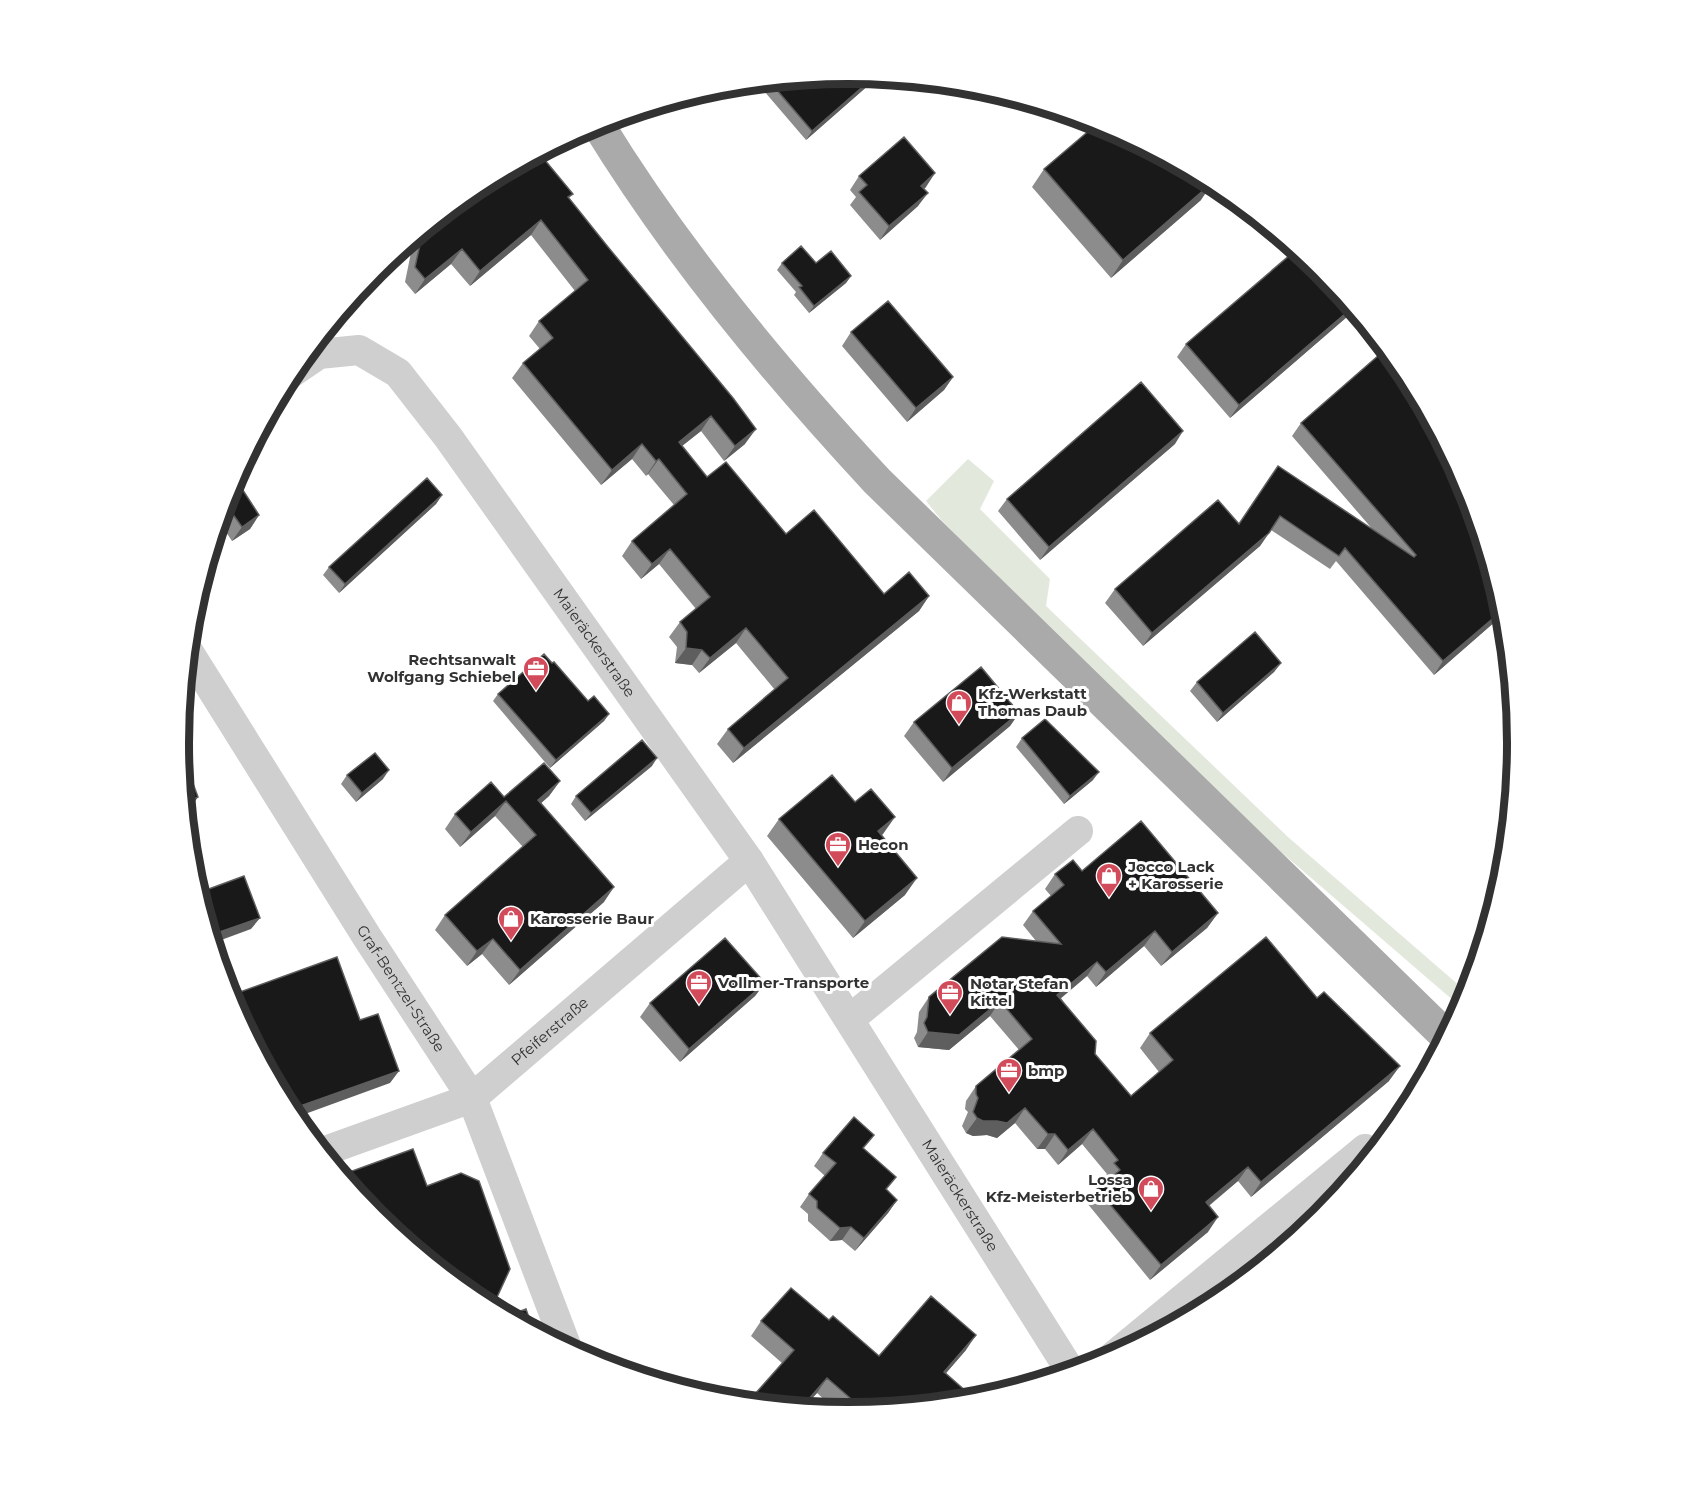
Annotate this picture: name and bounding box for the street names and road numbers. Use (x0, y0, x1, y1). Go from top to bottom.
street label: Maieräckerstraße (549, 584, 640, 701)
street label: Graf-Bentzel-Straße (353, 921, 449, 1055)
street label: Pfeiferstraße (507, 993, 592, 1069)
street label: Maieräckerstraße (918, 1136, 1003, 1255)

